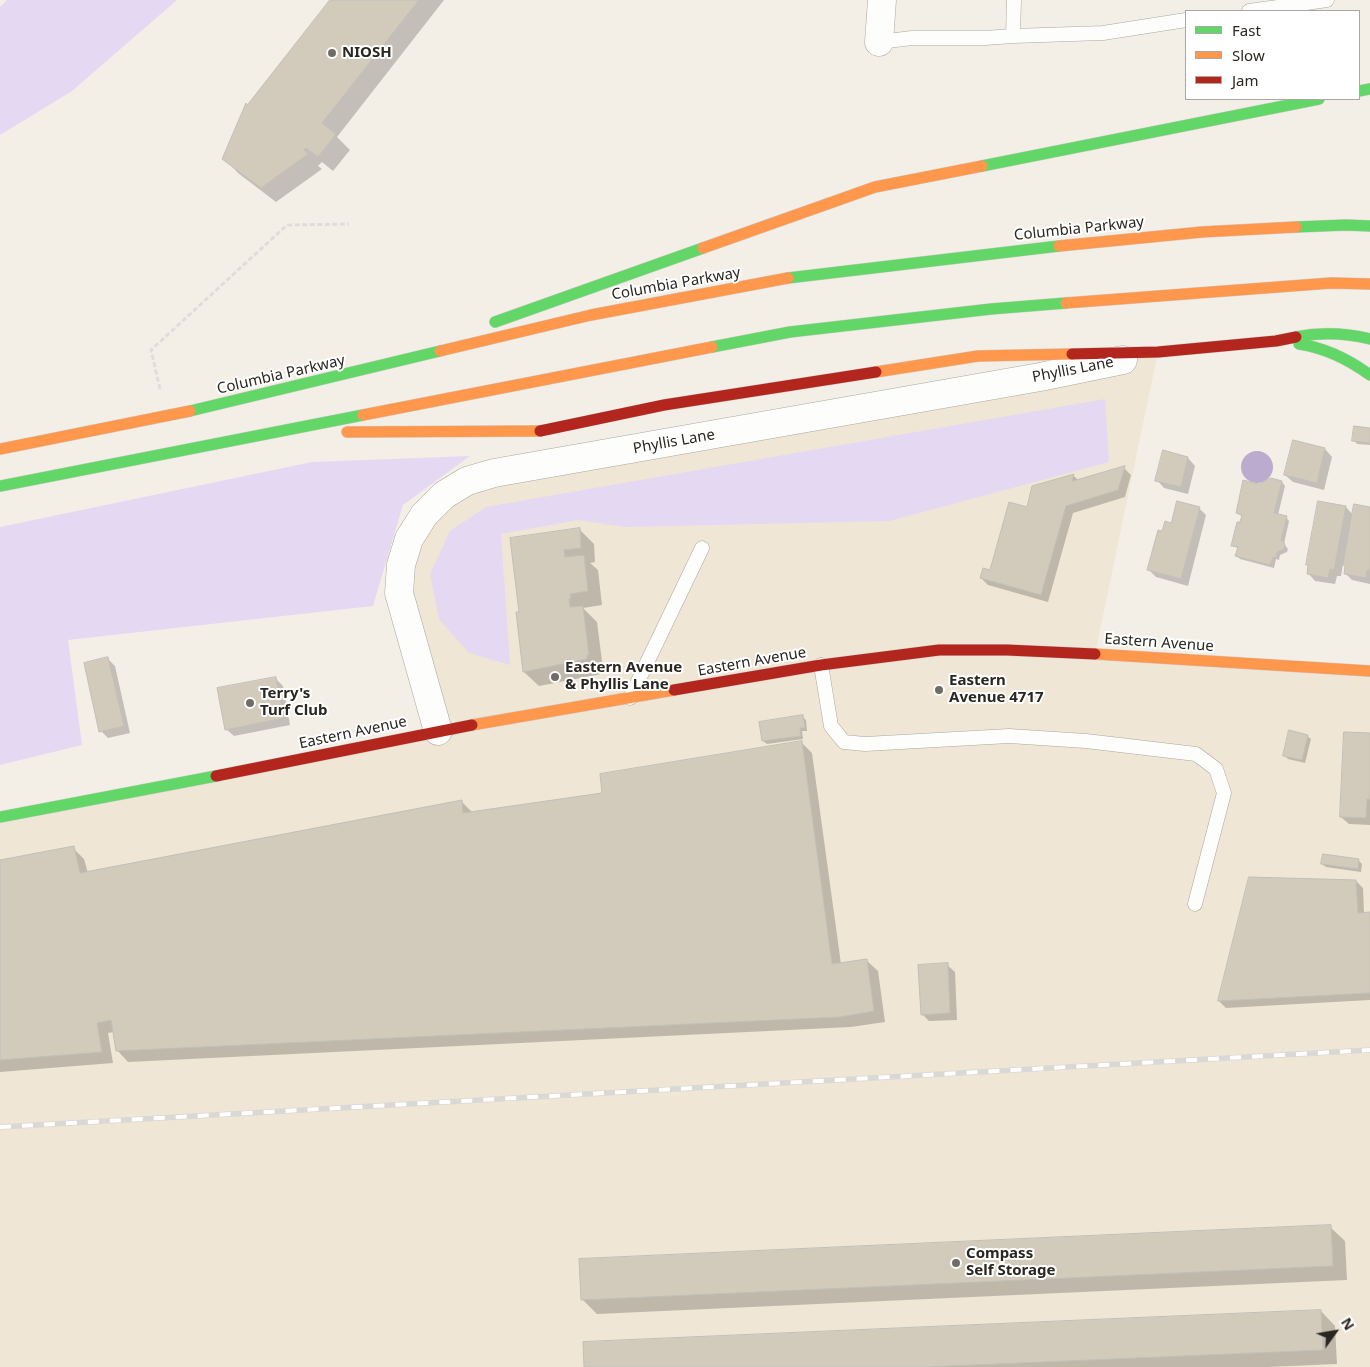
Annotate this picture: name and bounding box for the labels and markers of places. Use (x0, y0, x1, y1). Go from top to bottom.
place label: NIOSH (342, 44, 392, 62)
marker: NIOSH (326, 47, 338, 59)
place label: Eastern Avenue & Phyllis Lane (565, 659, 682, 694)
marker: Eastern Avenue & Phyllis Lane (549, 671, 561, 683)
place label: Eastern Avenue 4717 (949, 672, 1044, 707)
marker: Eastern Avenue 4717 (933, 684, 945, 696)
place label: Terry's Turf Club (260, 685, 327, 720)
marker: Terry's Turf Club (244, 697, 256, 709)
place label: Compass Self Storage (966, 1245, 1055, 1280)
marker: Compass Self Storage (950, 1257, 962, 1269)

